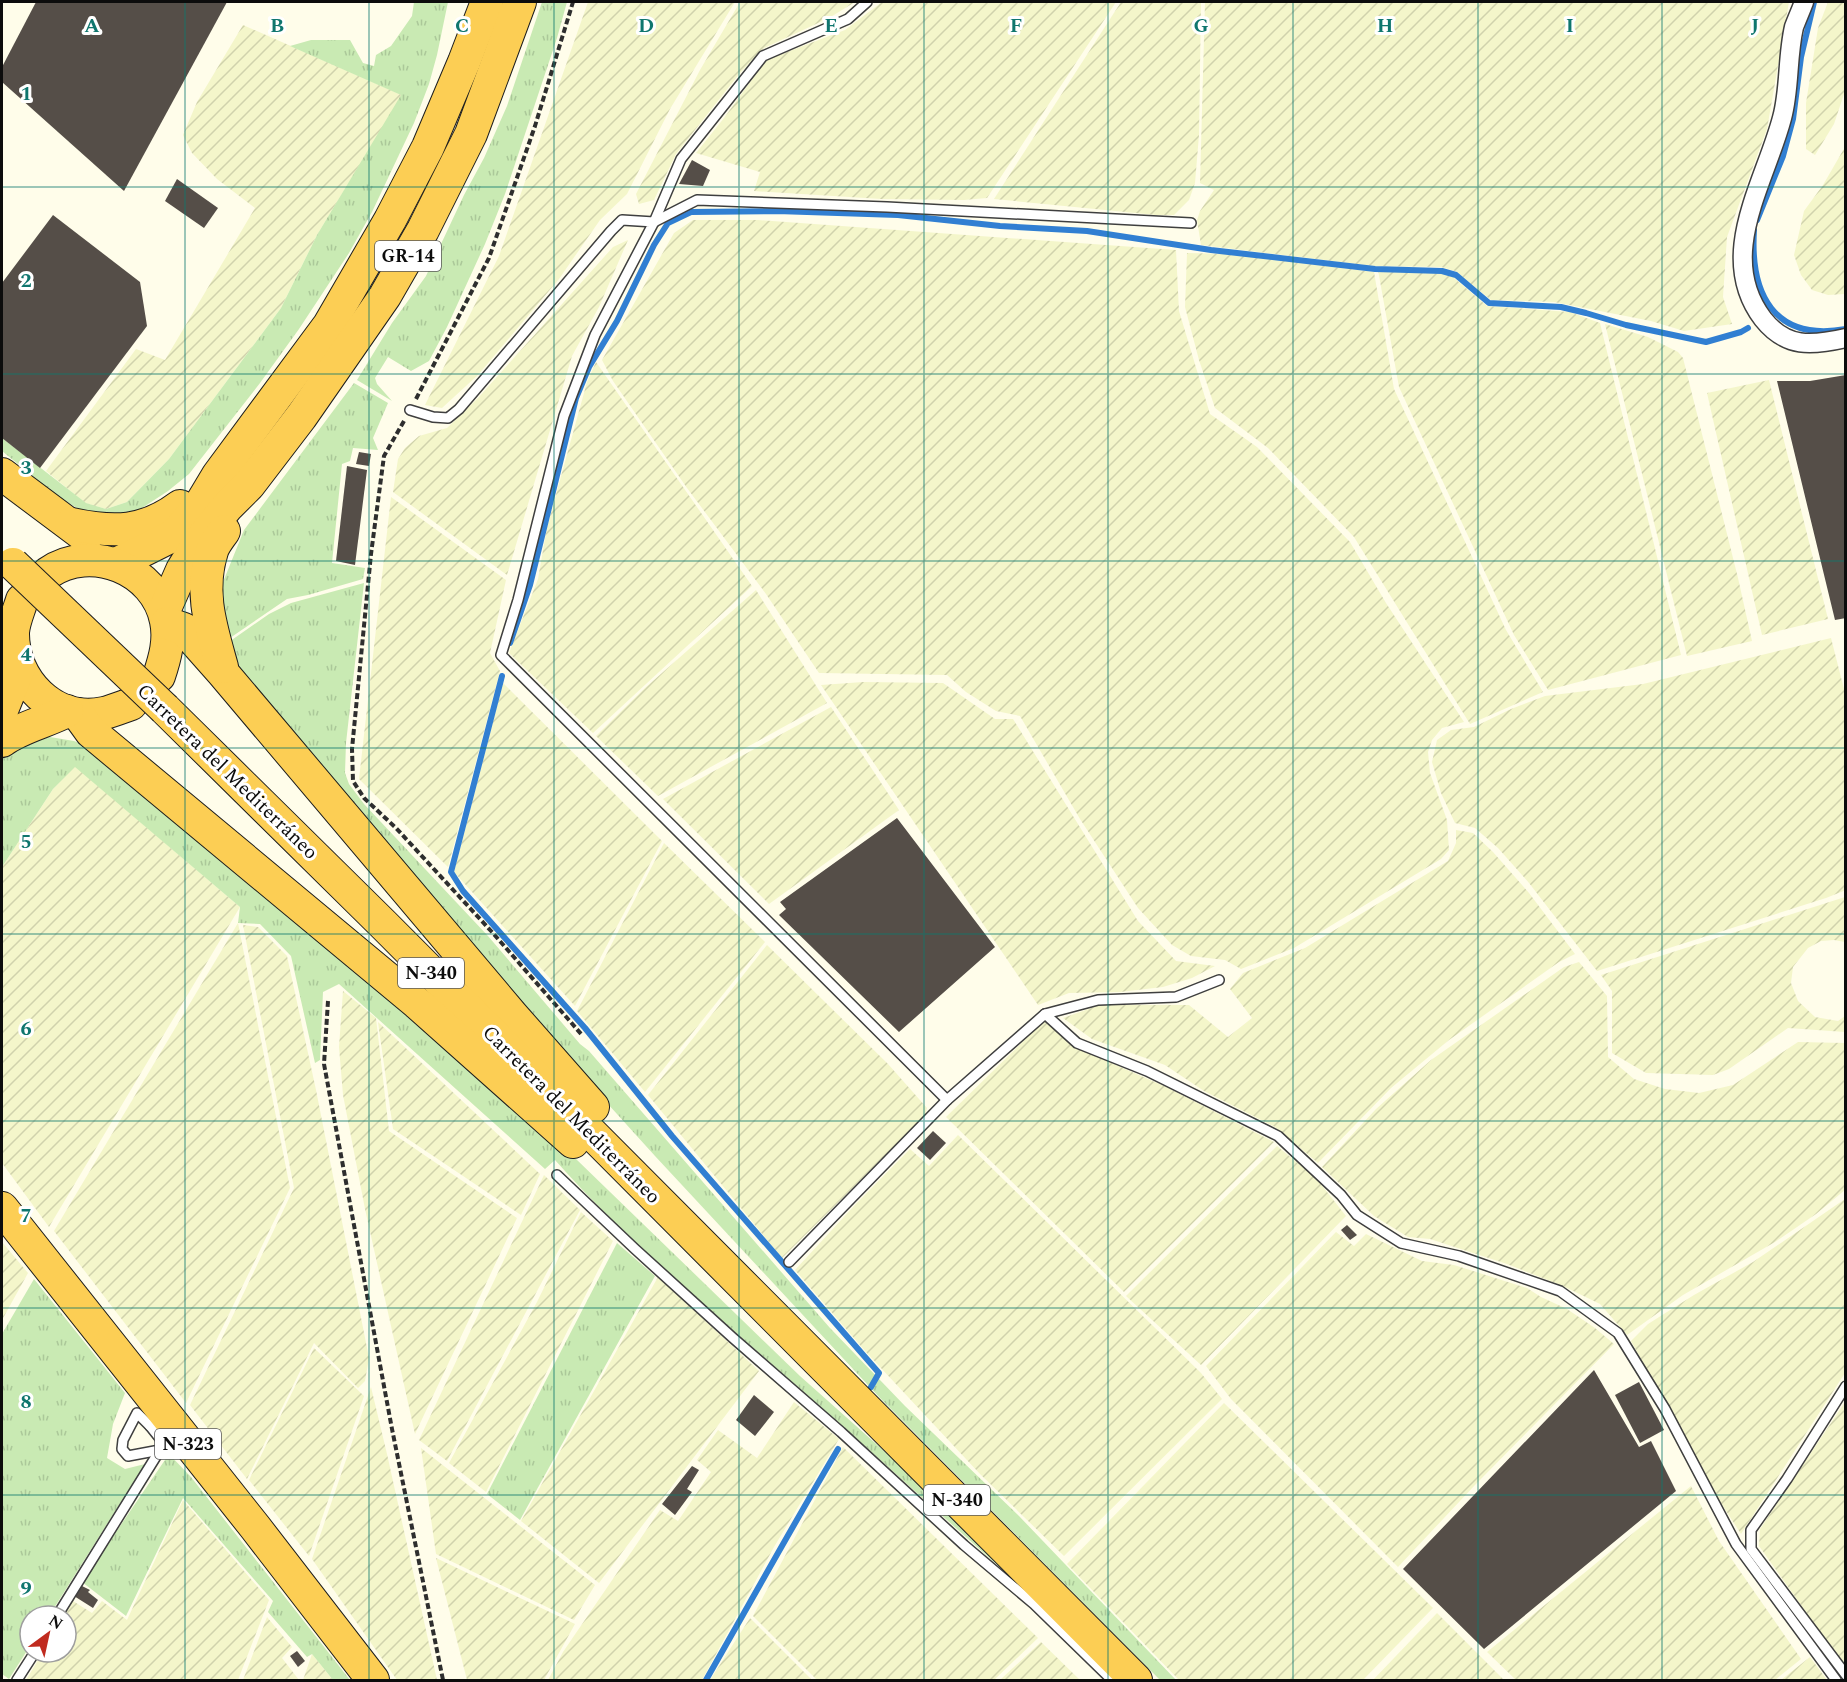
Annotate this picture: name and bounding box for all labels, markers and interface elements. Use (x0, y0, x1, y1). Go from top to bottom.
text: A (84, 11, 100, 41)
text: B (270, 11, 284, 41)
text: C (455, 11, 469, 41)
text: D (638, 11, 654, 41)
text: E (824, 11, 838, 41)
text: F (1010, 11, 1022, 41)
text: G (1193, 11, 1209, 41)
text: H (1377, 11, 1393, 41)
text: I (1566, 11, 1574, 41)
text: J (1751, 11, 1759, 41)
text: 1 (20, 79, 32, 109)
road number: GR-14 (375, 241, 441, 271)
text: 2 (20, 266, 32, 296)
text: 3 (20, 453, 32, 483)
text: 4 (20, 640, 32, 670)
street label: Carretera del Mediterráneo (130, 677, 325, 867)
text: 5 (20, 827, 32, 857)
road number: N-340 (398, 958, 464, 988)
text: 6 (20, 1014, 32, 1044)
street label: Carretera del Mediterráneo (475, 1018, 668, 1211)
text: 7 (20, 1201, 32, 1231)
text: 8 (20, 1387, 32, 1417)
road number: N-323 (155, 1429, 221, 1459)
road number: N-340 (924, 1485, 990, 1515)
text: 9 (20, 1574, 32, 1604)
north arrow (18, 1604, 78, 1664)
text: N (44, 1609, 68, 1636)

